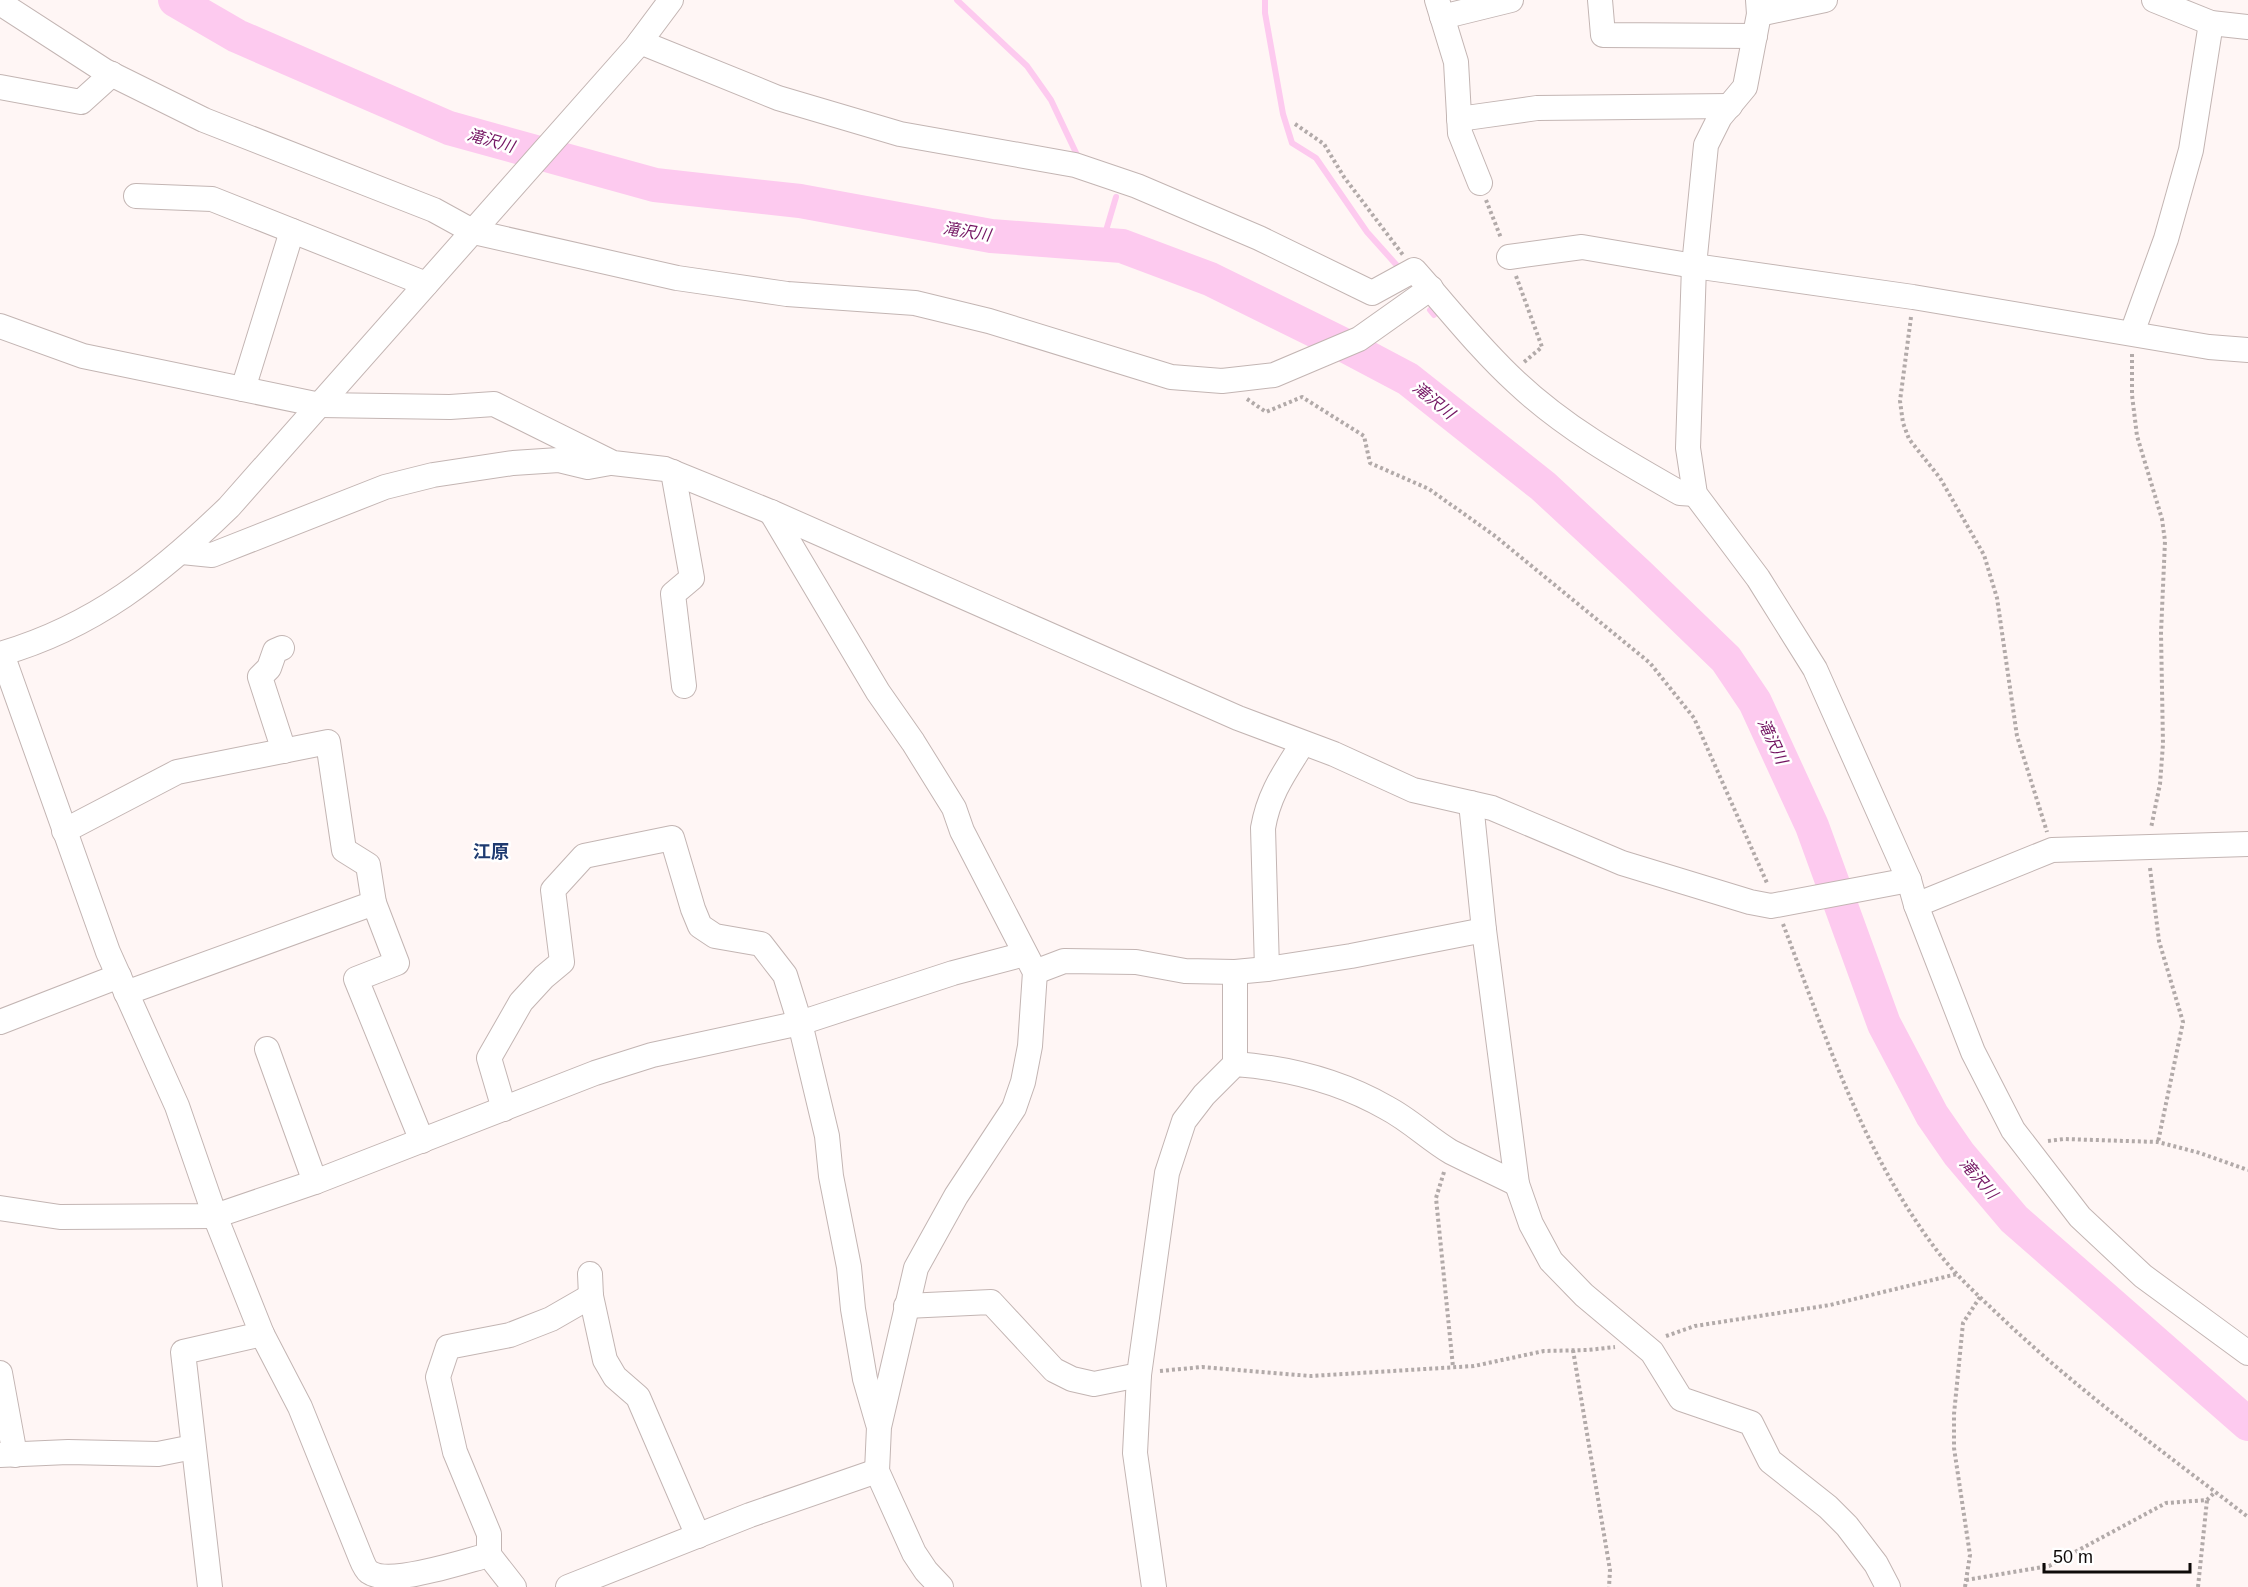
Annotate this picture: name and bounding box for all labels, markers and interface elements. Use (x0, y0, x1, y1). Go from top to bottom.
water label: 滝沢川 (465, 126, 518, 156)
water label: 滝沢川 (942, 219, 994, 244)
water label: 滝沢川 (1410, 379, 1459, 423)
water label: 滝沢川 (1755, 716, 1791, 768)
district label: 江原 (473, 842, 509, 862)
water label: 滝沢川 (1956, 1155, 2002, 1204)
scale bar (2044, 1536, 2190, 1574)
text: 50 m (2053, 1547, 2093, 1567)

